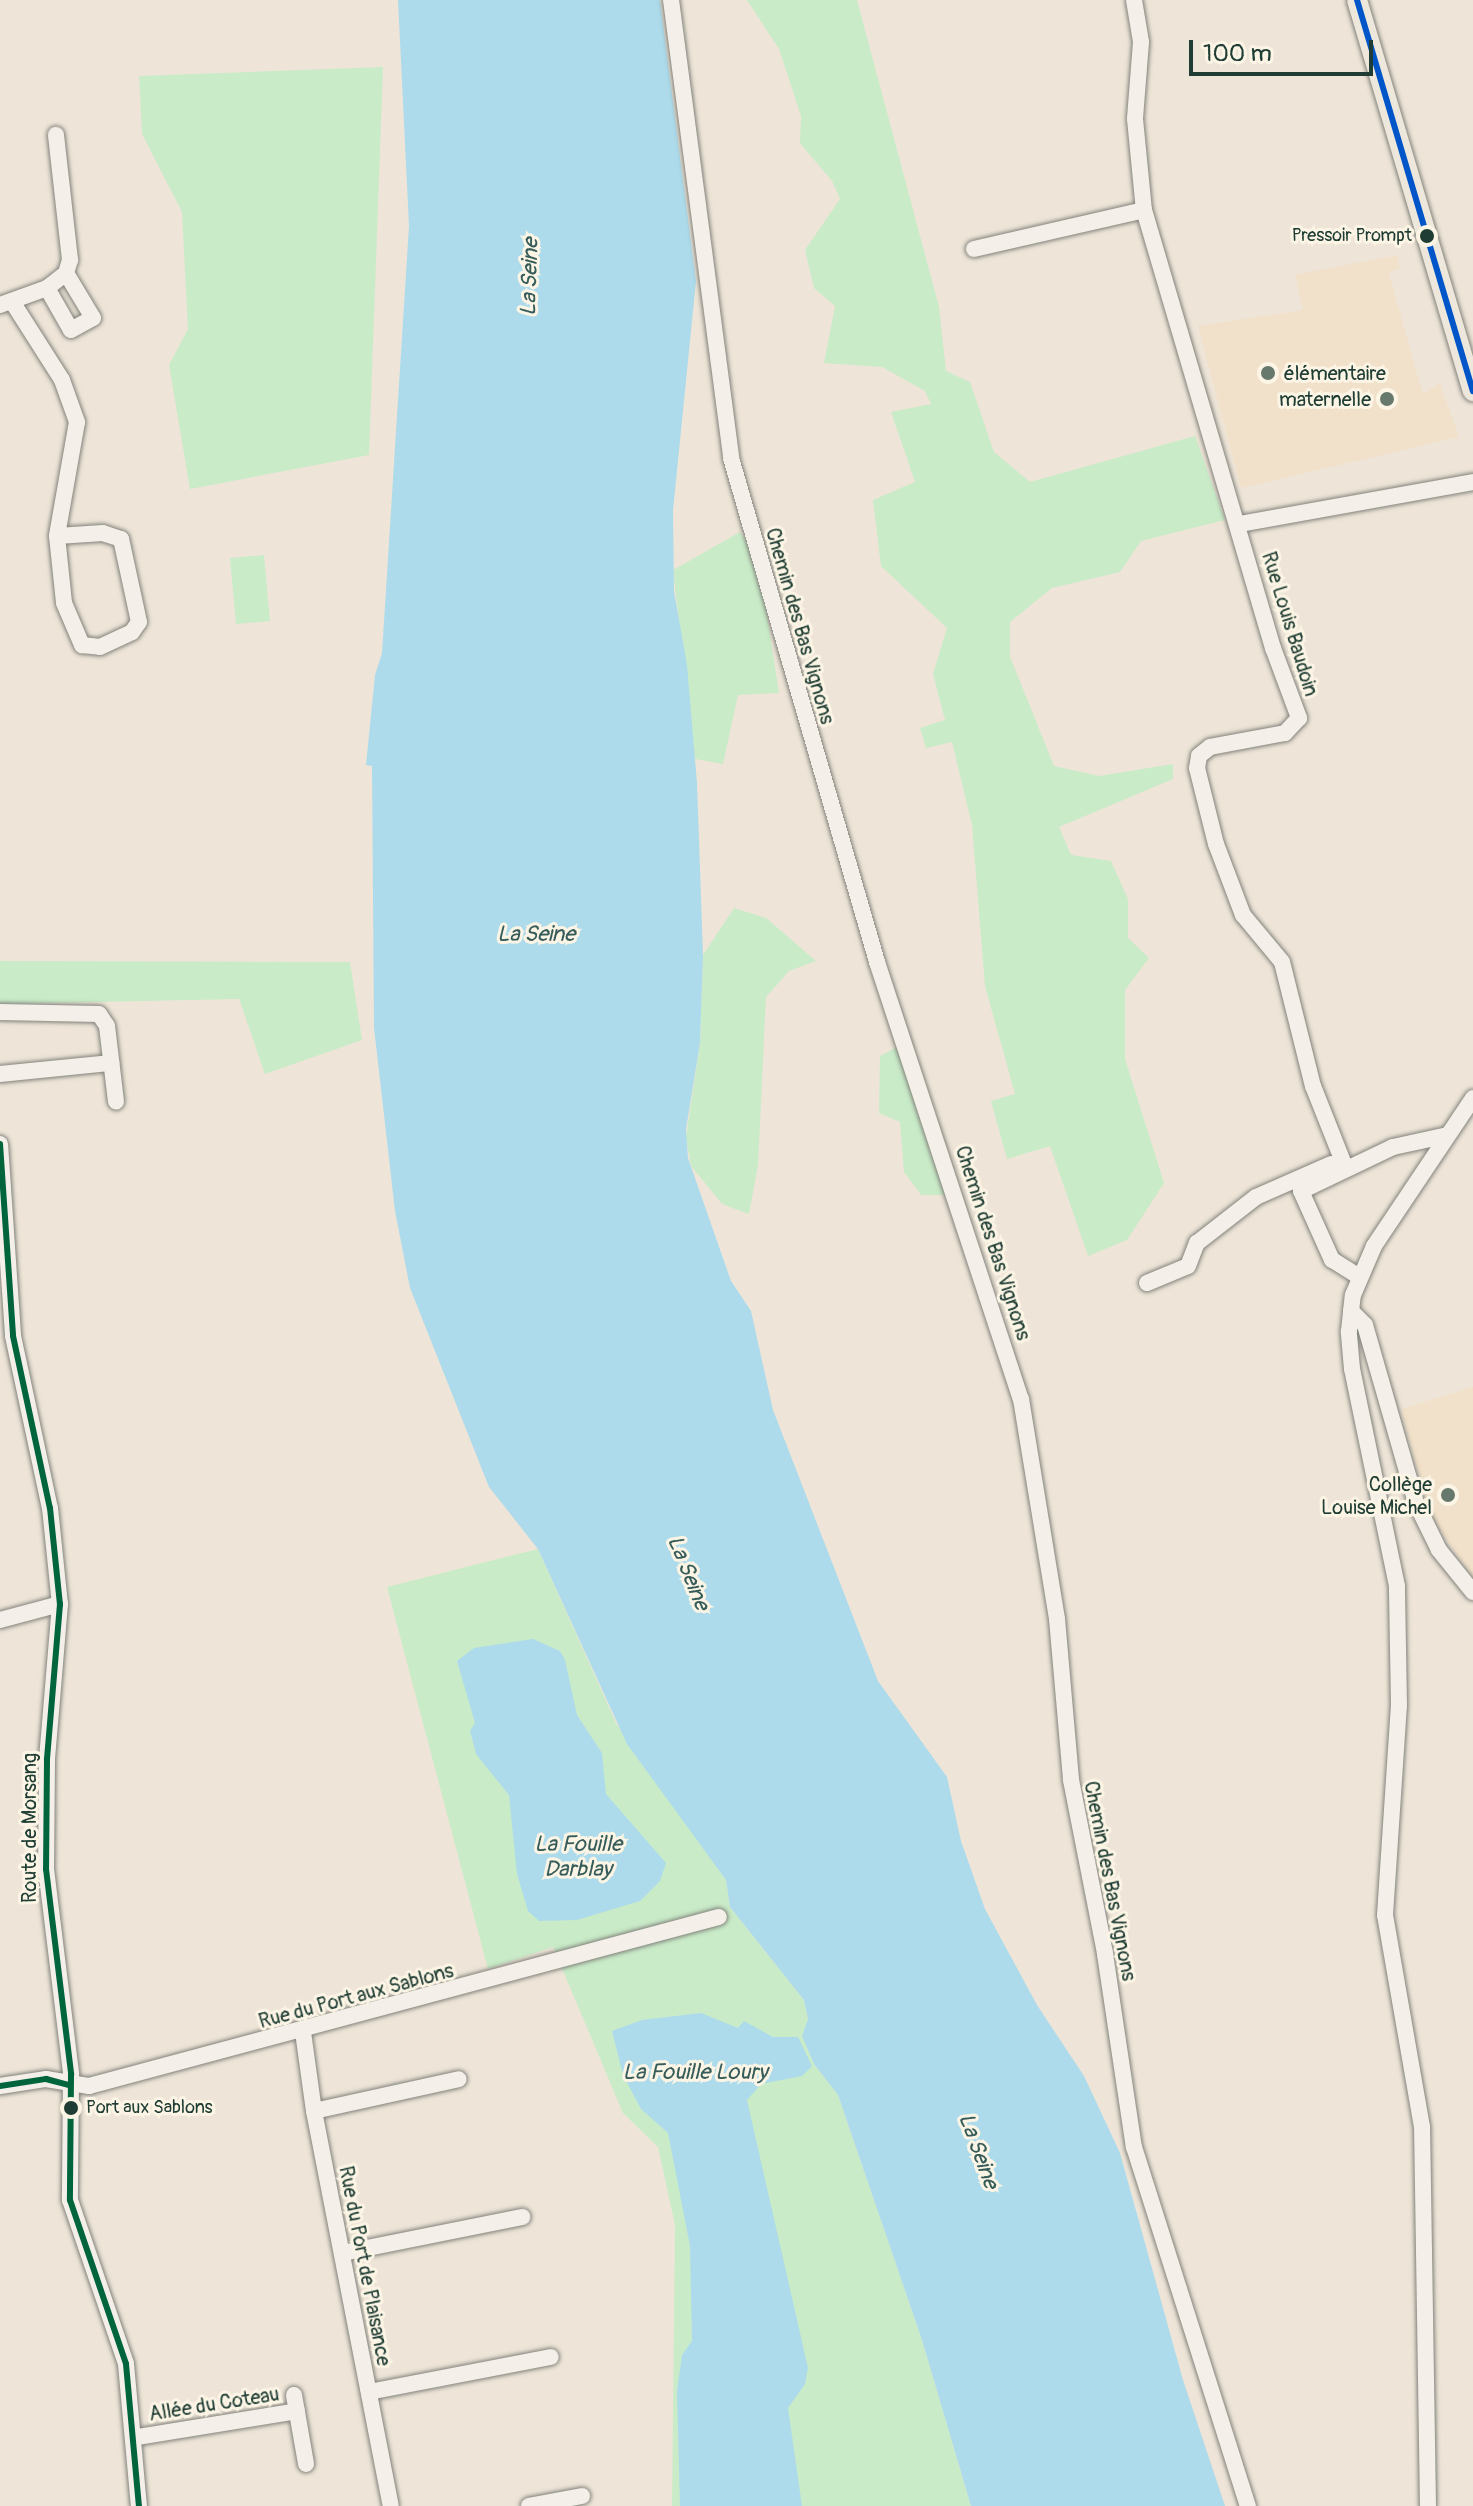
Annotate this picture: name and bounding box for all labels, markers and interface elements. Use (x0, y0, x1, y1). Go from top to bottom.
scale bar (1193, 24, 1377, 74)
text: 100 m (1203, 39, 1272, 68)
place label: Pressoir Prompt (1292, 225, 1412, 247)
marker: Pressoir Prompt (1419, 228, 1435, 244)
water label: La Seine (515, 238, 545, 316)
place label: élémentaire (1284, 361, 1386, 385)
marker: élémentaire (1259, 364, 1277, 382)
place label: maternelle (1279, 387, 1371, 411)
marker: maternelle (1378, 390, 1396, 408)
street label: Chemin des Bas Vignons (760, 525, 840, 727)
street label: Rue Louis Baudoin (1257, 549, 1323, 699)
water label: La Seine (497, 922, 575, 948)
street label: Chemin des Bas Vignons (950, 1143, 1036, 1343)
place label: Collège Louise Michel (1321, 1472, 1432, 1519)
marker: Collège Louise Michel (1439, 1486, 1457, 1504)
water label: La Seine (661, 1532, 715, 1614)
street label: Route de Morsang (17, 1753, 41, 1903)
street label: Chemin des Bas Vignons (1079, 1779, 1141, 1983)
water label: La Fouille Darblay (534, 1831, 622, 1882)
street label: Rue du Port aux Sablons (256, 1958, 456, 2034)
water label: La Fouille Loury (623, 2060, 767, 2086)
place label: Port aux Sablons (86, 2097, 213, 2119)
marker: Port aux Sablons (63, 2100, 79, 2116)
water label: La Seine (952, 2110, 1004, 2192)
street label: Rue du Port de Plaisance (334, 2164, 396, 2368)
street label: Allée du Coteau (147, 2382, 281, 2426)

